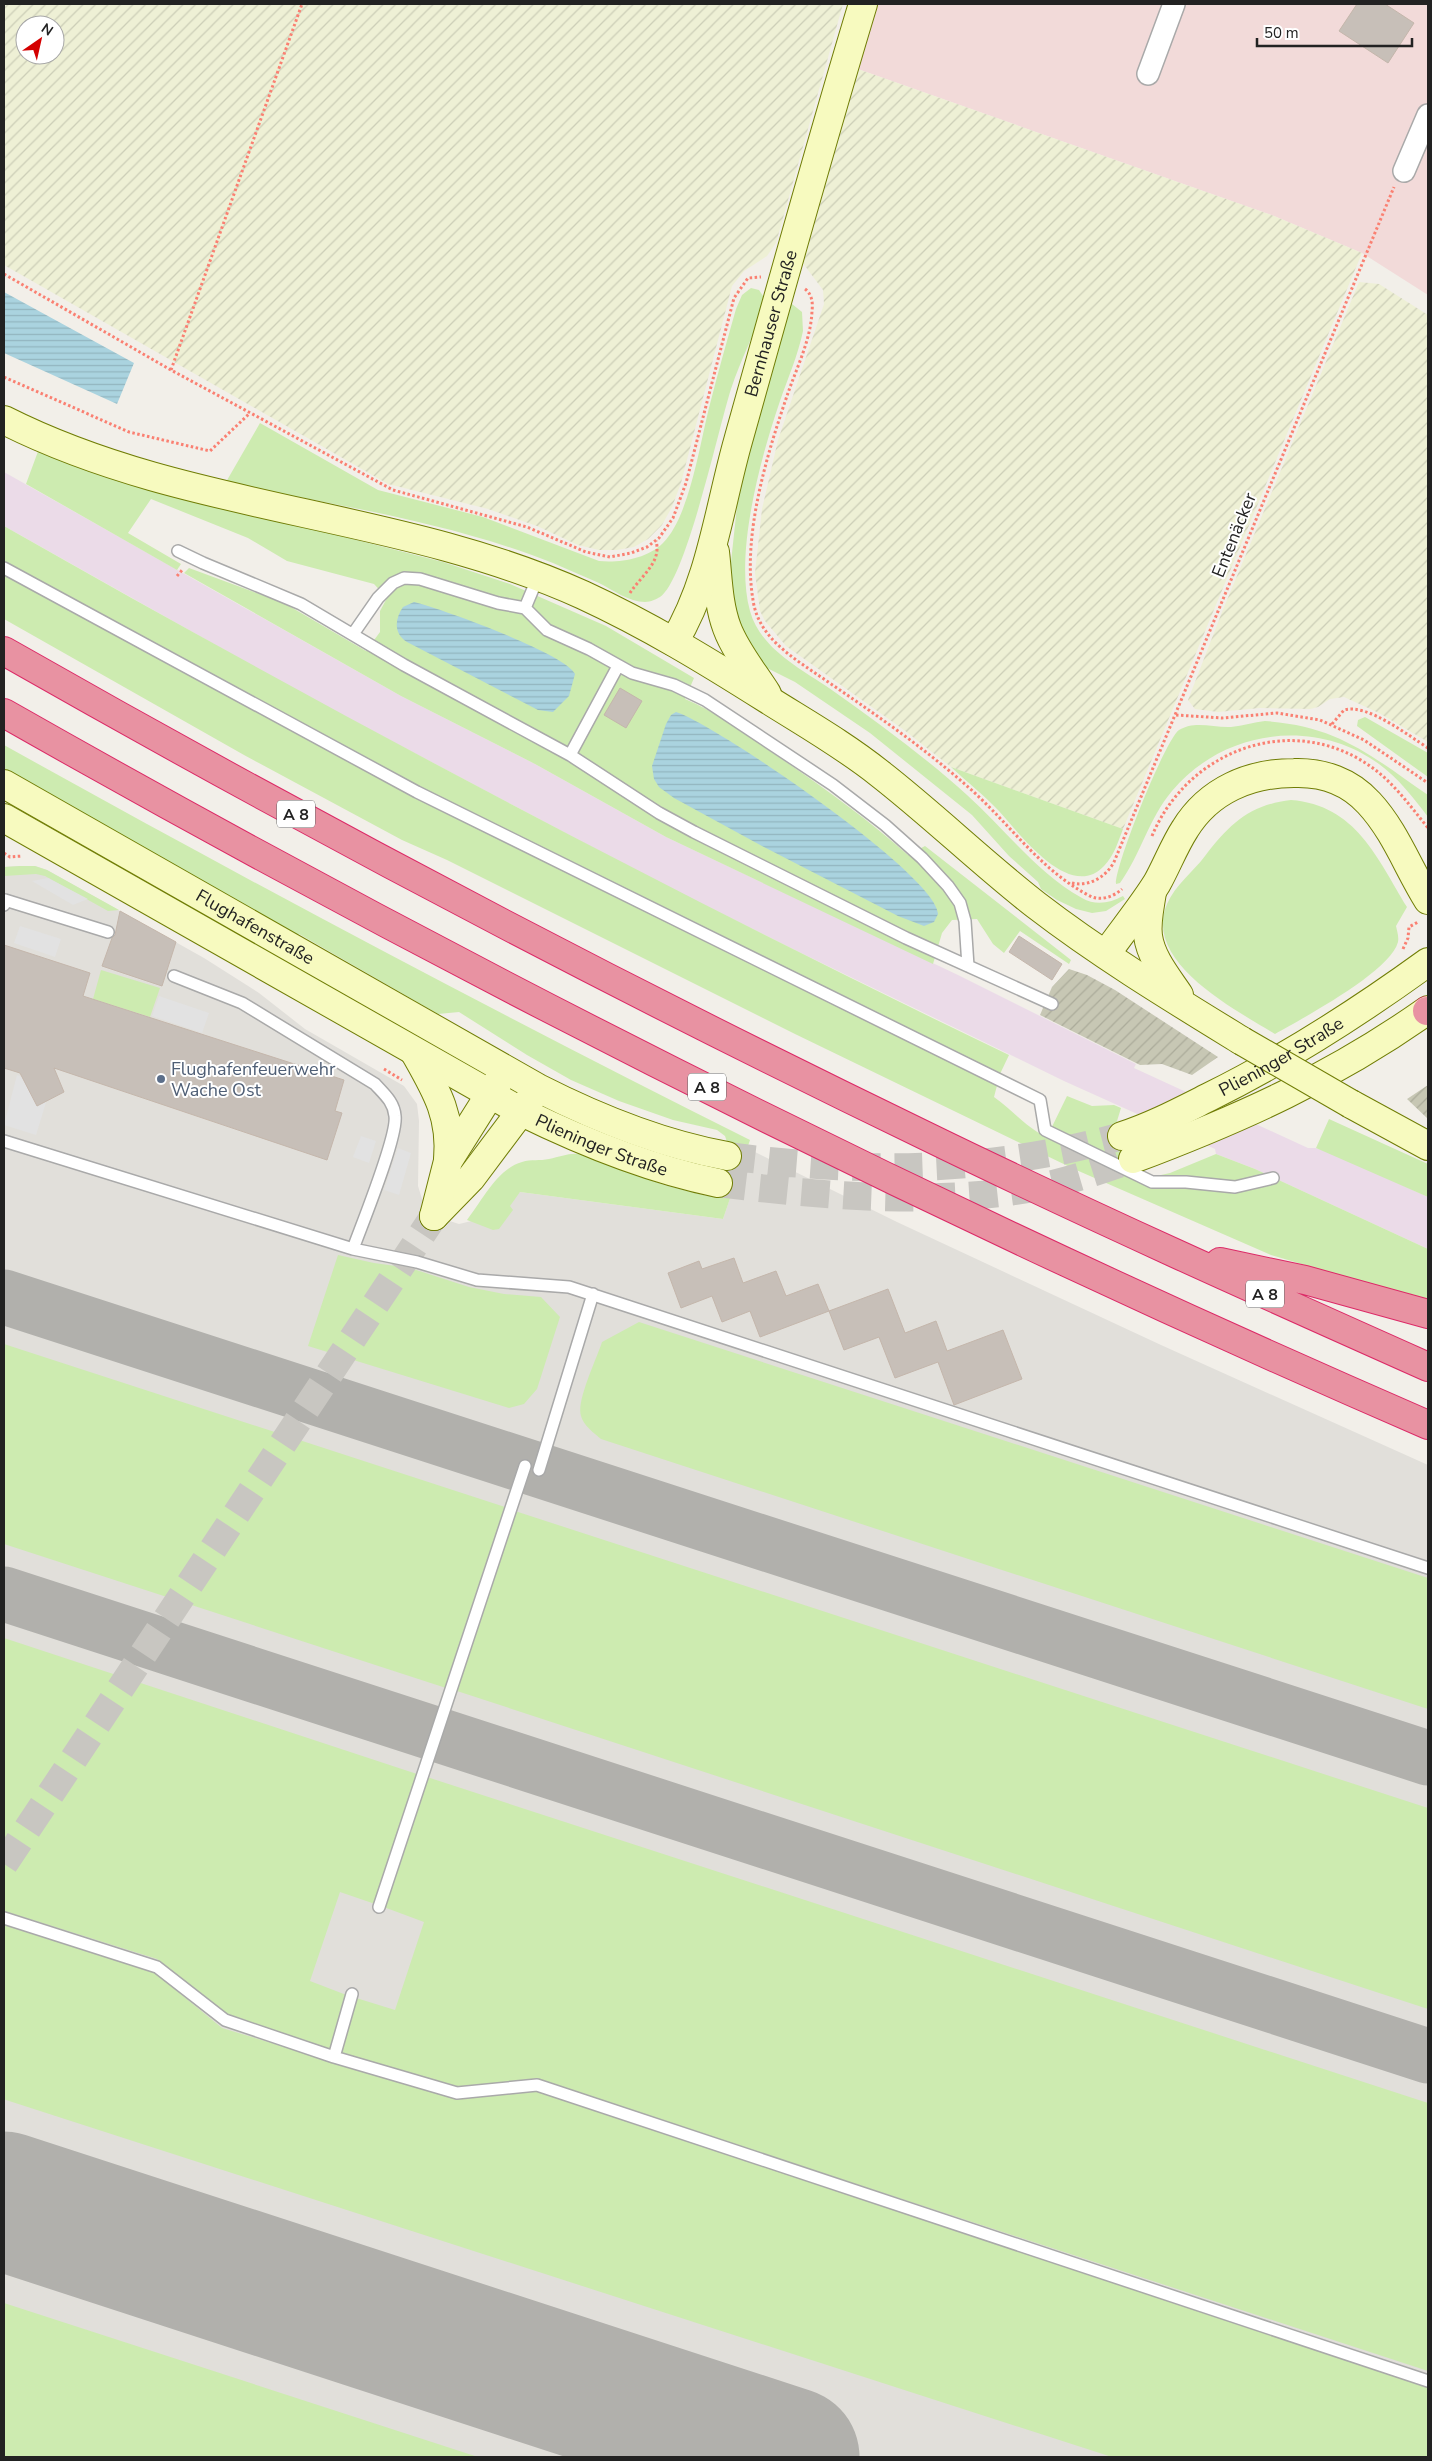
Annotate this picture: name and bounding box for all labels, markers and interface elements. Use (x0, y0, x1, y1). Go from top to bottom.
north arrow (15, 15, 65, 65)
scale bar (1257, 15, 1412, 47)
text: N (37, 19, 57, 40)
text: 50 m (1264, 23, 1299, 43)
street label: Bernhauser Straße (739, 247, 803, 400)
street label: Entenäcker (1206, 489, 1262, 581)
road number: A 8 (277, 801, 315, 828)
street label: Flughafenstraße (192, 884, 319, 970)
street label: Plieninger Straße (1215, 1011, 1348, 1102)
place label: Flughafenfeuerwehr Wache Ost (171, 1057, 336, 1102)
marker: Flughafenfeuerwehr Wache Ost (155, 1073, 167, 1085)
road number: A 8 (688, 1074, 726, 1100)
street label: Plieninger Straße (532, 1108, 671, 1182)
road number: A 8 (1246, 1280, 1284, 1308)

